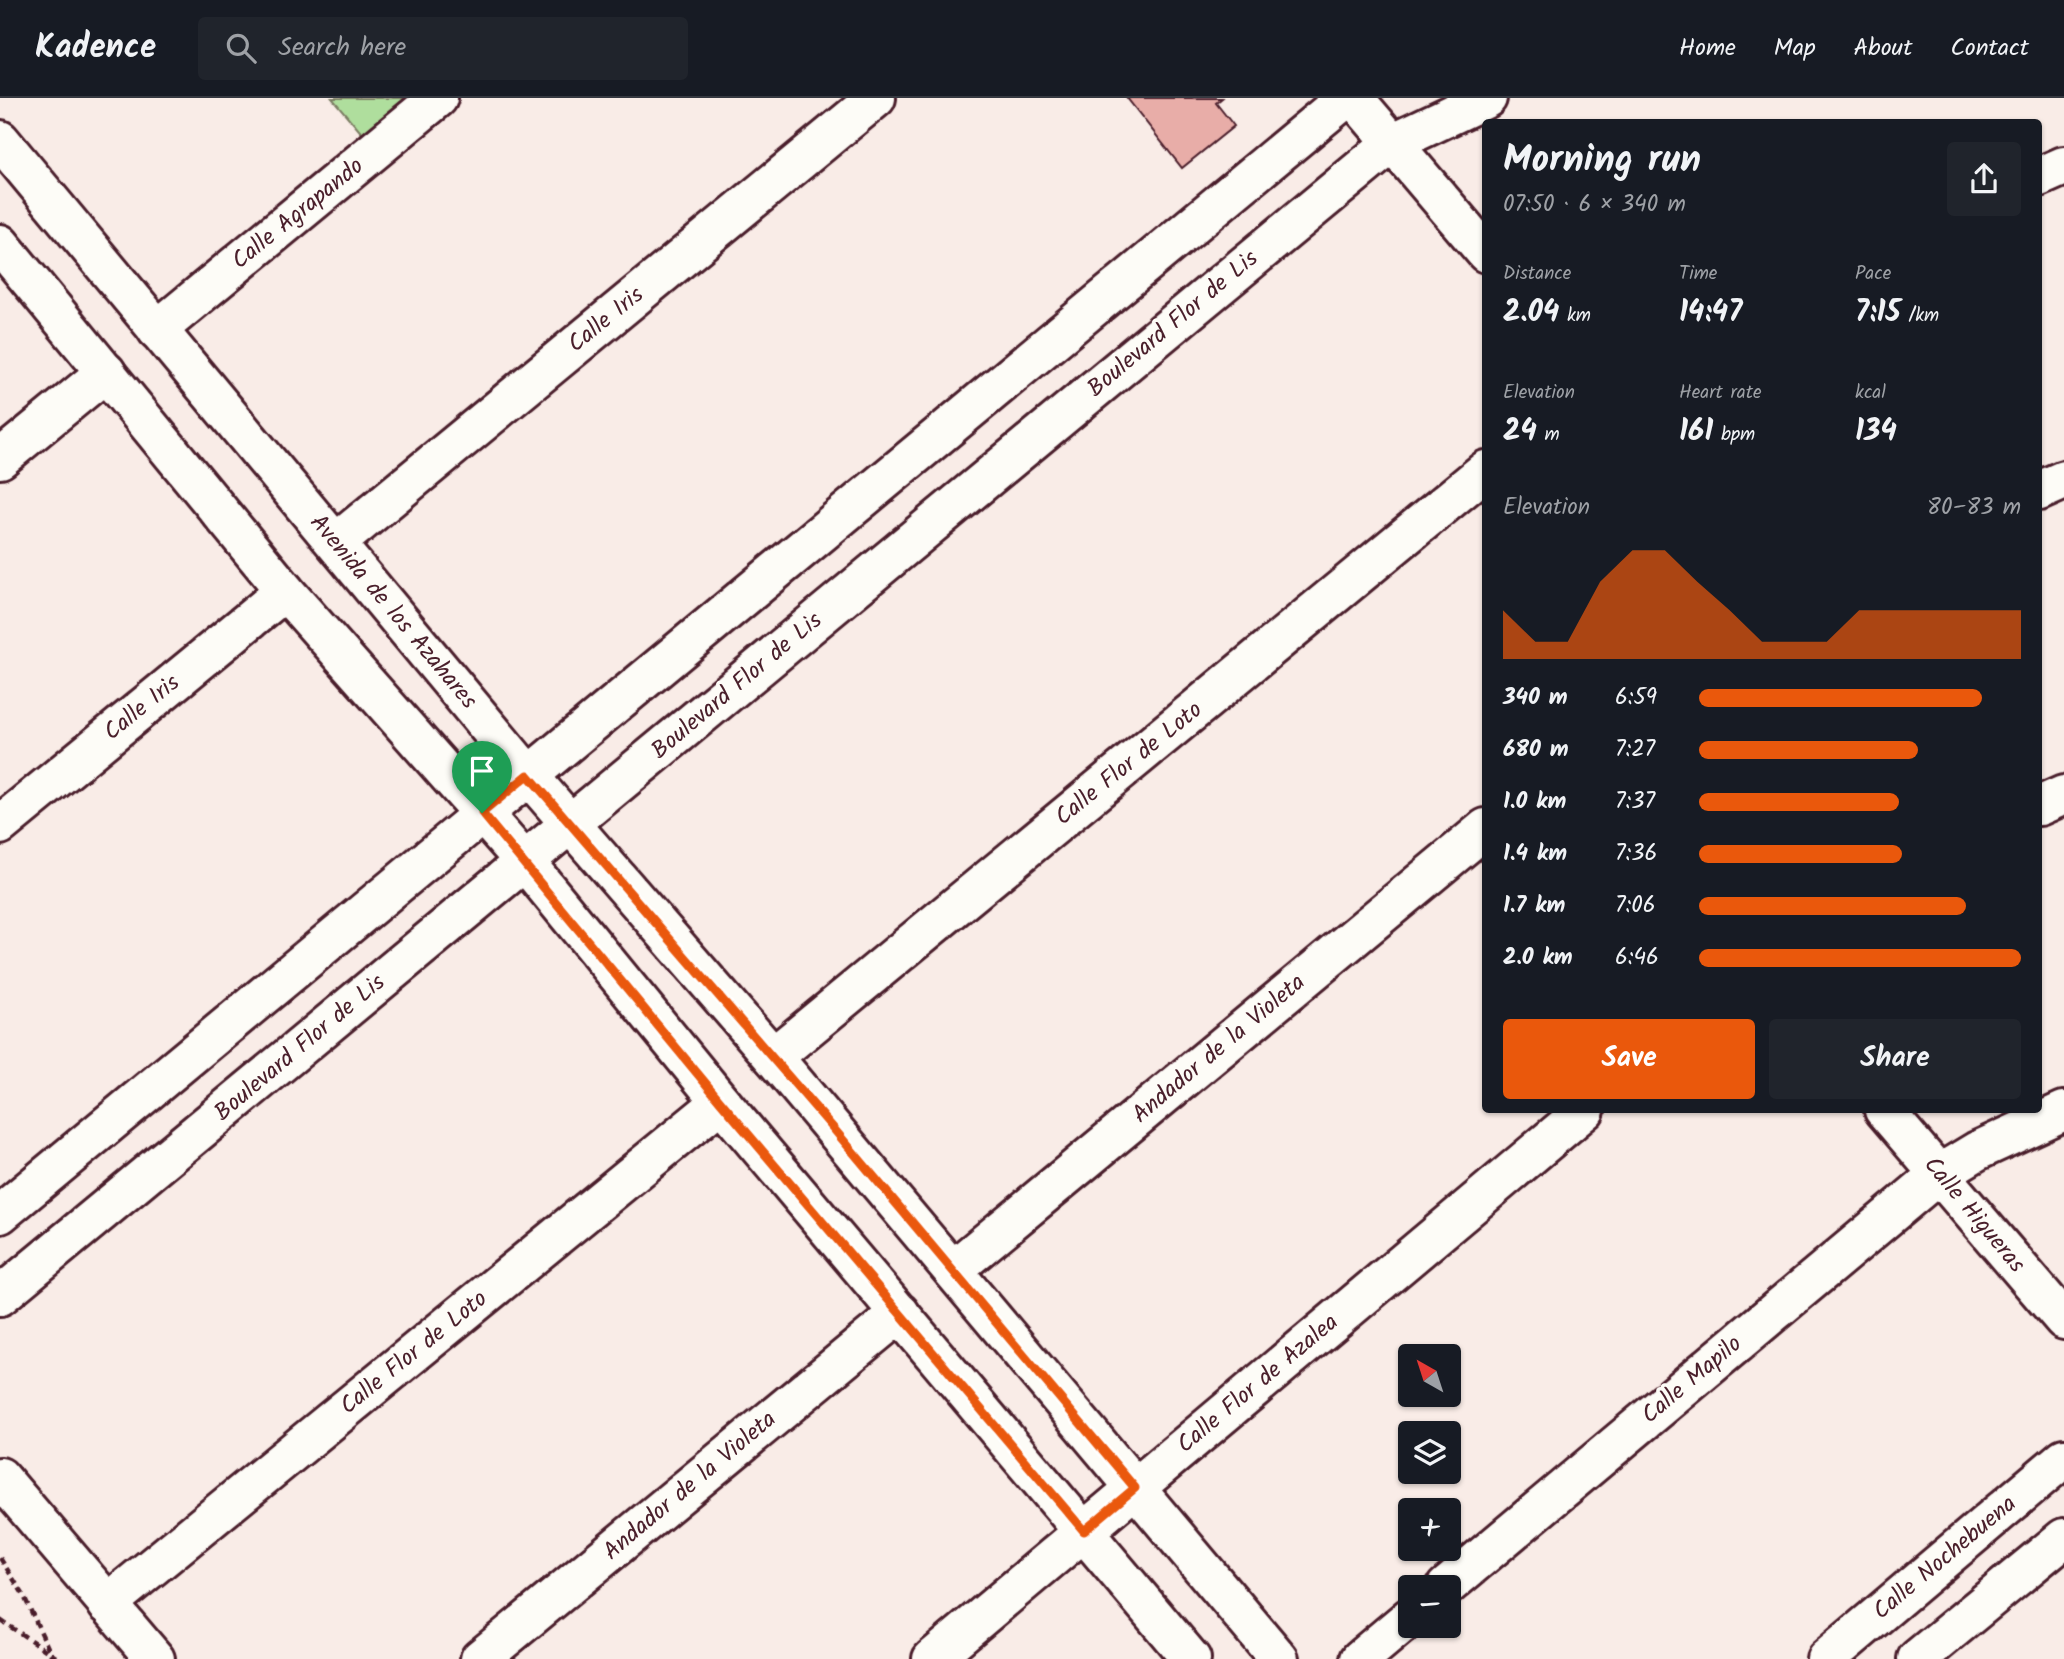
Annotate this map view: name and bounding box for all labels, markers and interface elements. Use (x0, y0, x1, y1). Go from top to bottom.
search box (198, 17, 688, 80)
text: Kadence (35, 22, 156, 75)
text: Search here (278, 27, 406, 69)
icon: search (222, 29, 260, 67)
text: Home (1679, 29, 1736, 68)
text: Map (1774, 29, 1816, 68)
text: About (1854, 29, 1912, 68)
text: Contact (1950, 29, 2029, 68)
text: Morning run (1503, 131, 1701, 191)
button: share (1947, 142, 2021, 216)
street label: Calle Agrapando (223, 148, 373, 280)
text: 07:50 · 6 × 340 m (1503, 187, 1686, 223)
street label: Boulevard Flor de Lis (1079, 240, 1267, 408)
text: Distance (1503, 259, 1571, 289)
text: Time (1679, 259, 1717, 289)
text: Pace (1855, 259, 1891, 289)
street label: Calle Iris (559, 277, 653, 363)
text: 2.04 (1503, 289, 1559, 337)
text: 14:47 (1679, 289, 1742, 337)
text: 7:15 (1855, 289, 1901, 337)
text: km (1559, 301, 1591, 331)
text: /km (1901, 301, 1939, 331)
text: Elevation (1503, 378, 1575, 408)
text: Heart rate (1679, 378, 1762, 408)
text: kcal (1855, 378, 1886, 408)
text: 24 (1503, 408, 1537, 456)
text: 161 (1679, 408, 1713, 456)
text: 134 (1855, 408, 1897, 456)
text: m (1537, 420, 1560, 450)
text: bpm (1713, 420, 1755, 450)
text: Elevation (1503, 490, 1590, 526)
text: 80–83 m (1927, 490, 2021, 526)
street label: Avenida de los Azahares (299, 505, 487, 719)
street label: Boulevard Flor de Lis (643, 602, 831, 770)
street label: Calle Iris (95, 665, 189, 751)
text: 340 m (1503, 680, 1568, 716)
text: 6:59 (1615, 680, 1657, 716)
street label: Calle Flor de Loto (1046, 692, 1212, 836)
text: 680 m (1503, 732, 1569, 768)
text: 7:27 (1615, 732, 1655, 768)
pin (452, 741, 512, 813)
icon: arrive (463, 752, 501, 790)
text: 1.0 km (1503, 784, 1566, 820)
text: 7:37 (1615, 784, 1655, 820)
text: 1.4 km (1503, 836, 1567, 872)
text: 7:36 (1615, 836, 1657, 872)
text: 1.7 km (1503, 888, 1565, 924)
text: 7:06 (1615, 888, 1656, 924)
text: 2.0 km (1503, 940, 1573, 976)
text: 6:46 (1615, 940, 1659, 976)
street label: Boulevard Flor de Lis (206, 964, 394, 1132)
street label: Andador de la Violeta (1123, 964, 1315, 1134)
button: Save (1503, 1019, 1755, 1099)
button: Share (1769, 1019, 2021, 1099)
street label: Calle Higueras (1913, 1148, 2035, 1282)
street label: Calle Flor de Loto (331, 1281, 497, 1425)
street label: Calle Flor de Azalea (1168, 1304, 1348, 1464)
street label: Calle Mapilo (1633, 1326, 1751, 1434)
north arrow (1398, 1344, 1461, 1407)
map controls (1398, 1344, 1461, 1638)
street label: Andador de la Violeta (594, 1401, 786, 1571)
button: layers (1398, 1421, 1461, 1484)
street label: Calle Nochebuena (1864, 1486, 2026, 1630)
button: + (1398, 1498, 1461, 1561)
button: − (1398, 1575, 1461, 1638)

